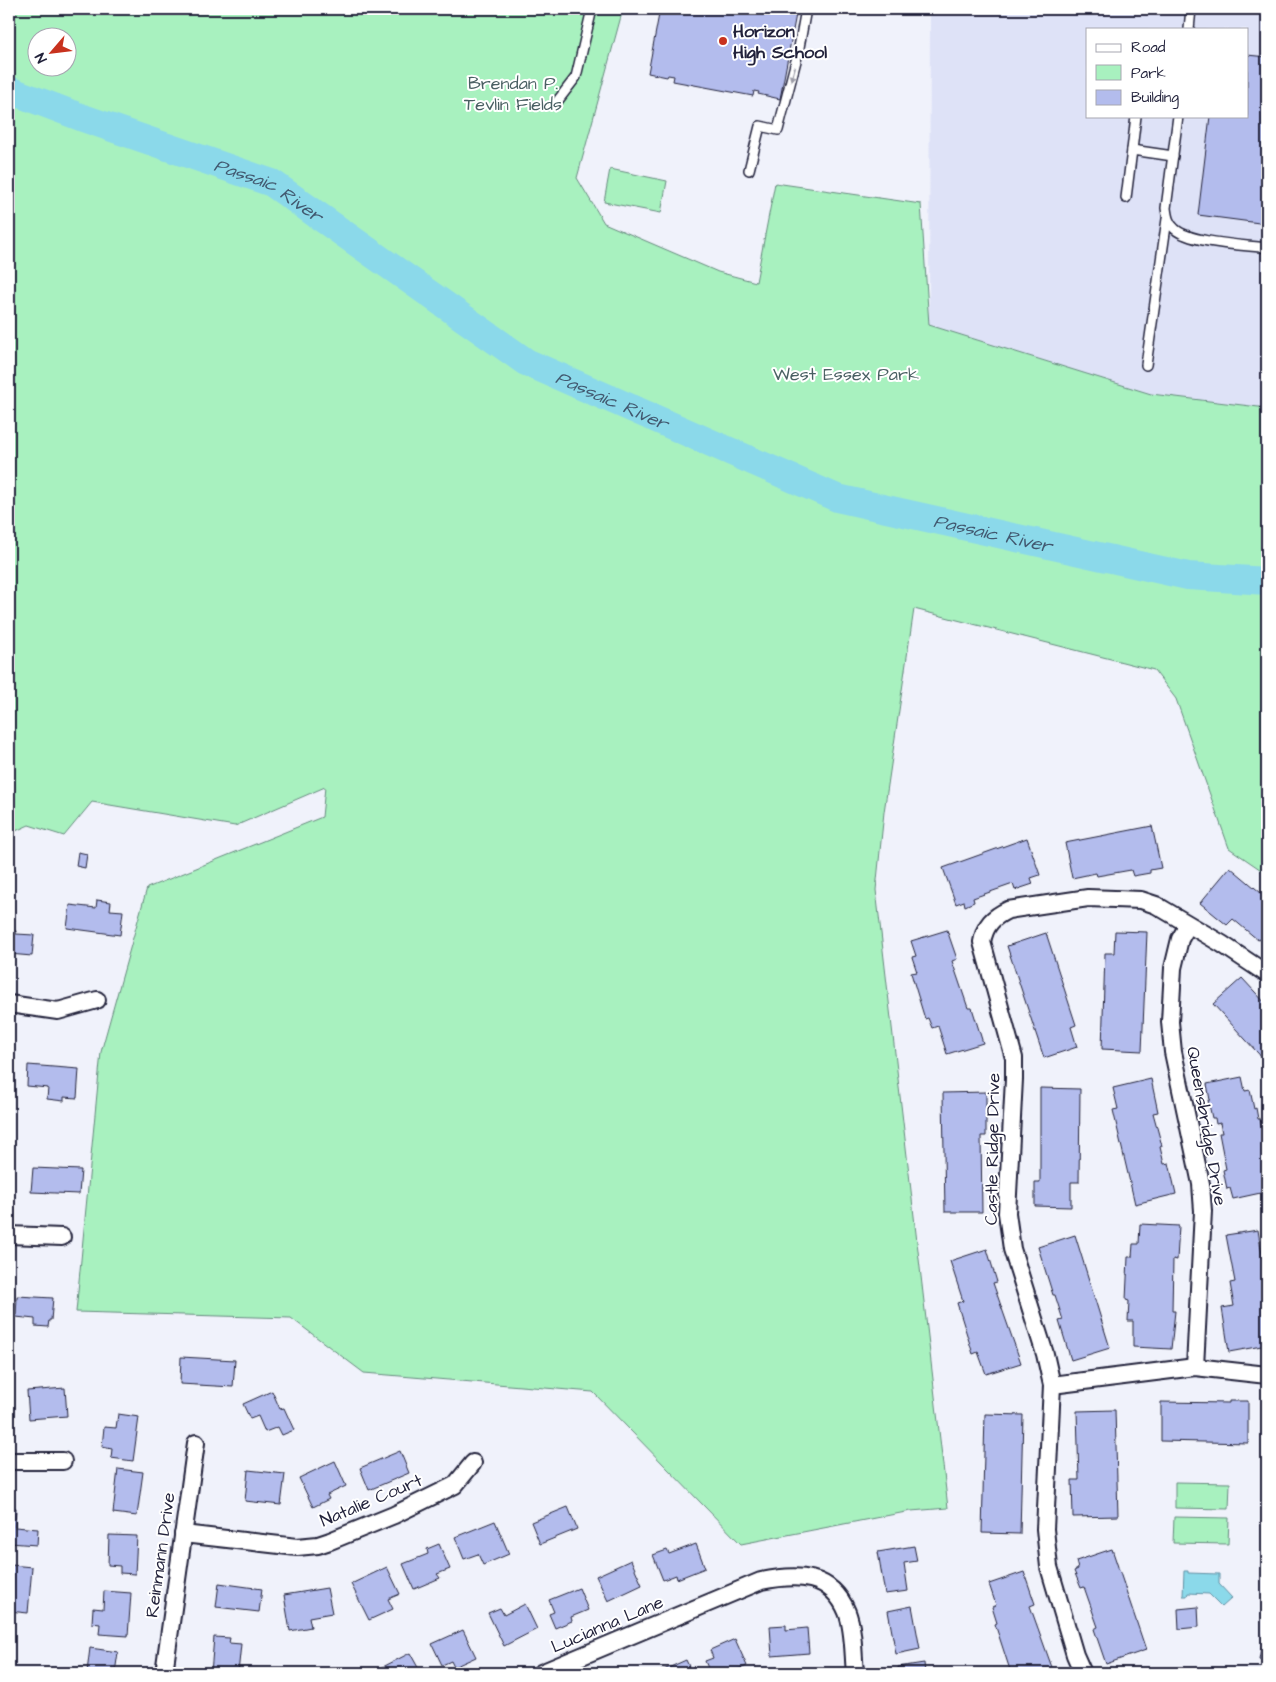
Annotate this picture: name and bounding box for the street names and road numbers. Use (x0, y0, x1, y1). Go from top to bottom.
street label: Queensbridge Drive (1179, 1045, 1233, 1208)
street label: Castle Ridge Drive (979, 1072, 1007, 1225)
street label: Natalie Court (316, 1467, 427, 1533)
street label: Reinmann Drive (139, 1491, 182, 1619)
street label: Lucianna Lane (547, 1589, 667, 1659)

